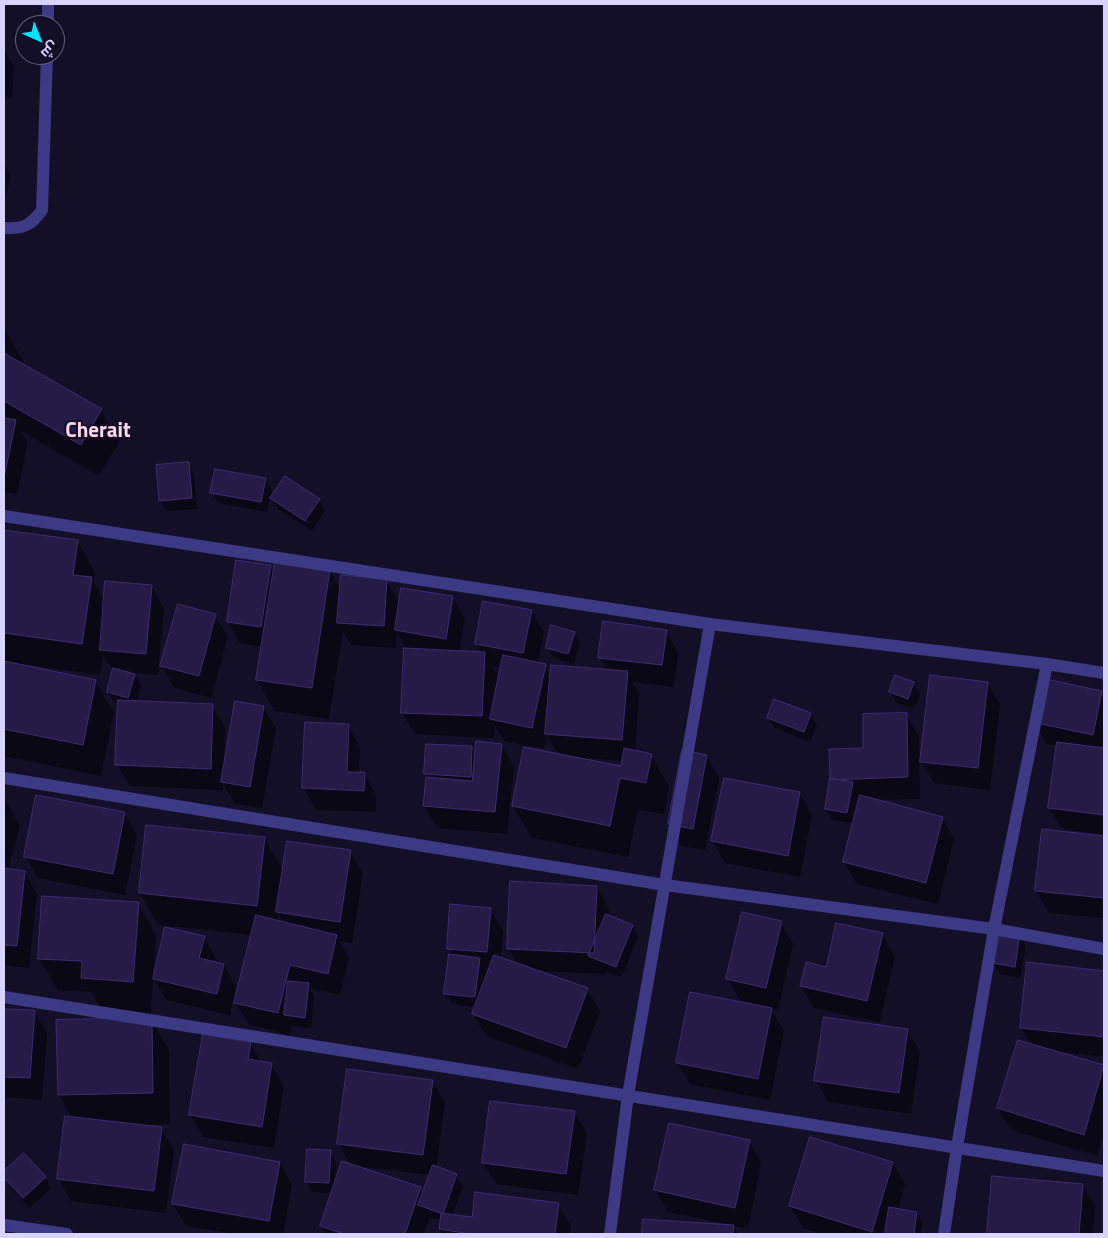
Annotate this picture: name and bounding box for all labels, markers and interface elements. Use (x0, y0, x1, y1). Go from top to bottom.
north arrow (15, 15, 65, 65)
text: ش (36, 37, 64, 64)
district label: Cherait (65, 419, 131, 445)

